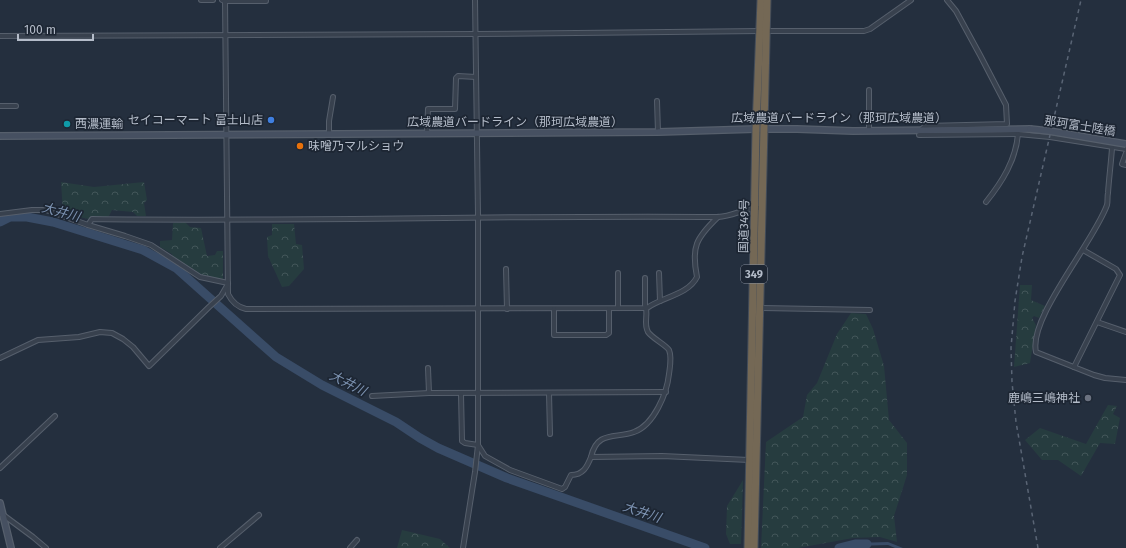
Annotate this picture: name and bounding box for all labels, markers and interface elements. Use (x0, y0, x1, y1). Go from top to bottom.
scale bar (18, 16, 93, 42)
text: 100 m (24, 23, 56, 37)
street label: 広域農道バードライン（那珂広域農道） (731, 111, 947, 125)
place label: セイコーマート 富士山店 (128, 113, 263, 127)
street label: 那珂富士陸橋 (1043, 113, 1117, 139)
marker: セイコーマート 富士山店 (266, 115, 276, 125)
street label: 広域農道バードライン（那珂広域農道） (407, 115, 623, 129)
place label: 西濃運輸 (75, 117, 123, 131)
marker: 西濃運輸 (62, 119, 72, 129)
place label: 味噌乃マルショウ (308, 139, 404, 153)
marker: 味噌乃マルショウ (295, 141, 305, 151)
street label: 国道349号 (737, 199, 751, 253)
water label: 大井川 (40, 200, 84, 225)
road number: 349 (741, 265, 767, 283)
water label: 大井川 (327, 367, 371, 399)
place label: 鹿嶋三嶋神社 (1008, 391, 1080, 405)
marker: 鹿嶋三嶋神社 (1083, 393, 1093, 403)
water label: 大井川 (621, 499, 665, 526)

